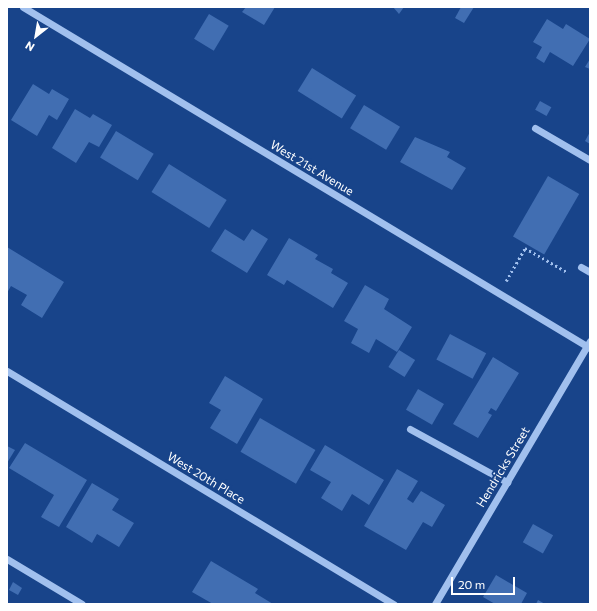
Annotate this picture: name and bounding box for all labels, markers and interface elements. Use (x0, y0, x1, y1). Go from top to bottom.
north arrow (16, 16, 56, 56)
text: N (23, 39, 36, 54)
street label: West 21st Avenue (268, 137, 356, 199)
street label: Hendricks Street (473, 424, 533, 510)
street label: West 20th Place (165, 449, 247, 507)
scale bar (453, 569, 517, 595)
text: 20 m (458, 577, 485, 591)

